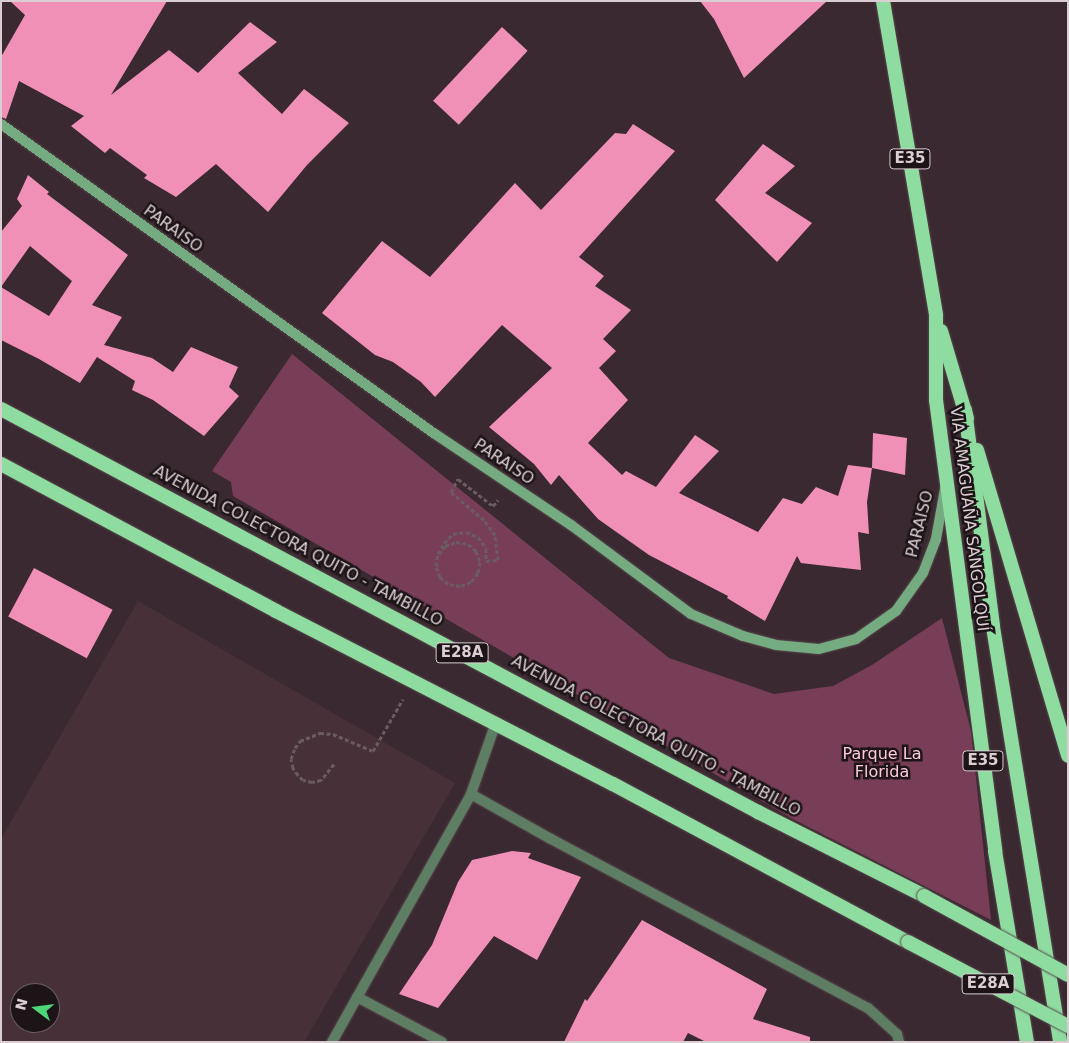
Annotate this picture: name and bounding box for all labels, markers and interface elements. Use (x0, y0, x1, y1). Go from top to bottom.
road number: E35 (889, 146, 931, 172)
street label: PARAISO (140, 201, 206, 257)
street label: VIA AMAGUAÑA SANGOLQUÍ (946, 405, 992, 633)
street label: PARAISO (470, 435, 538, 489)
street label: AVENIDA COLECTORA QUITO - TAMBILLO (150, 461, 446, 631)
street label: PARAISO (902, 488, 938, 560)
road number: E28A (434, 640, 490, 666)
street label: AVENIDA COLECTORA QUITO - TAMBILLO (508, 651, 804, 821)
park label: Parque La Florida (843, 744, 921, 782)
road number: E35 (962, 748, 1004, 774)
road number: E28A (960, 972, 1016, 996)
north arrow (10, 983, 60, 1033)
text: N (12, 997, 31, 1012)

